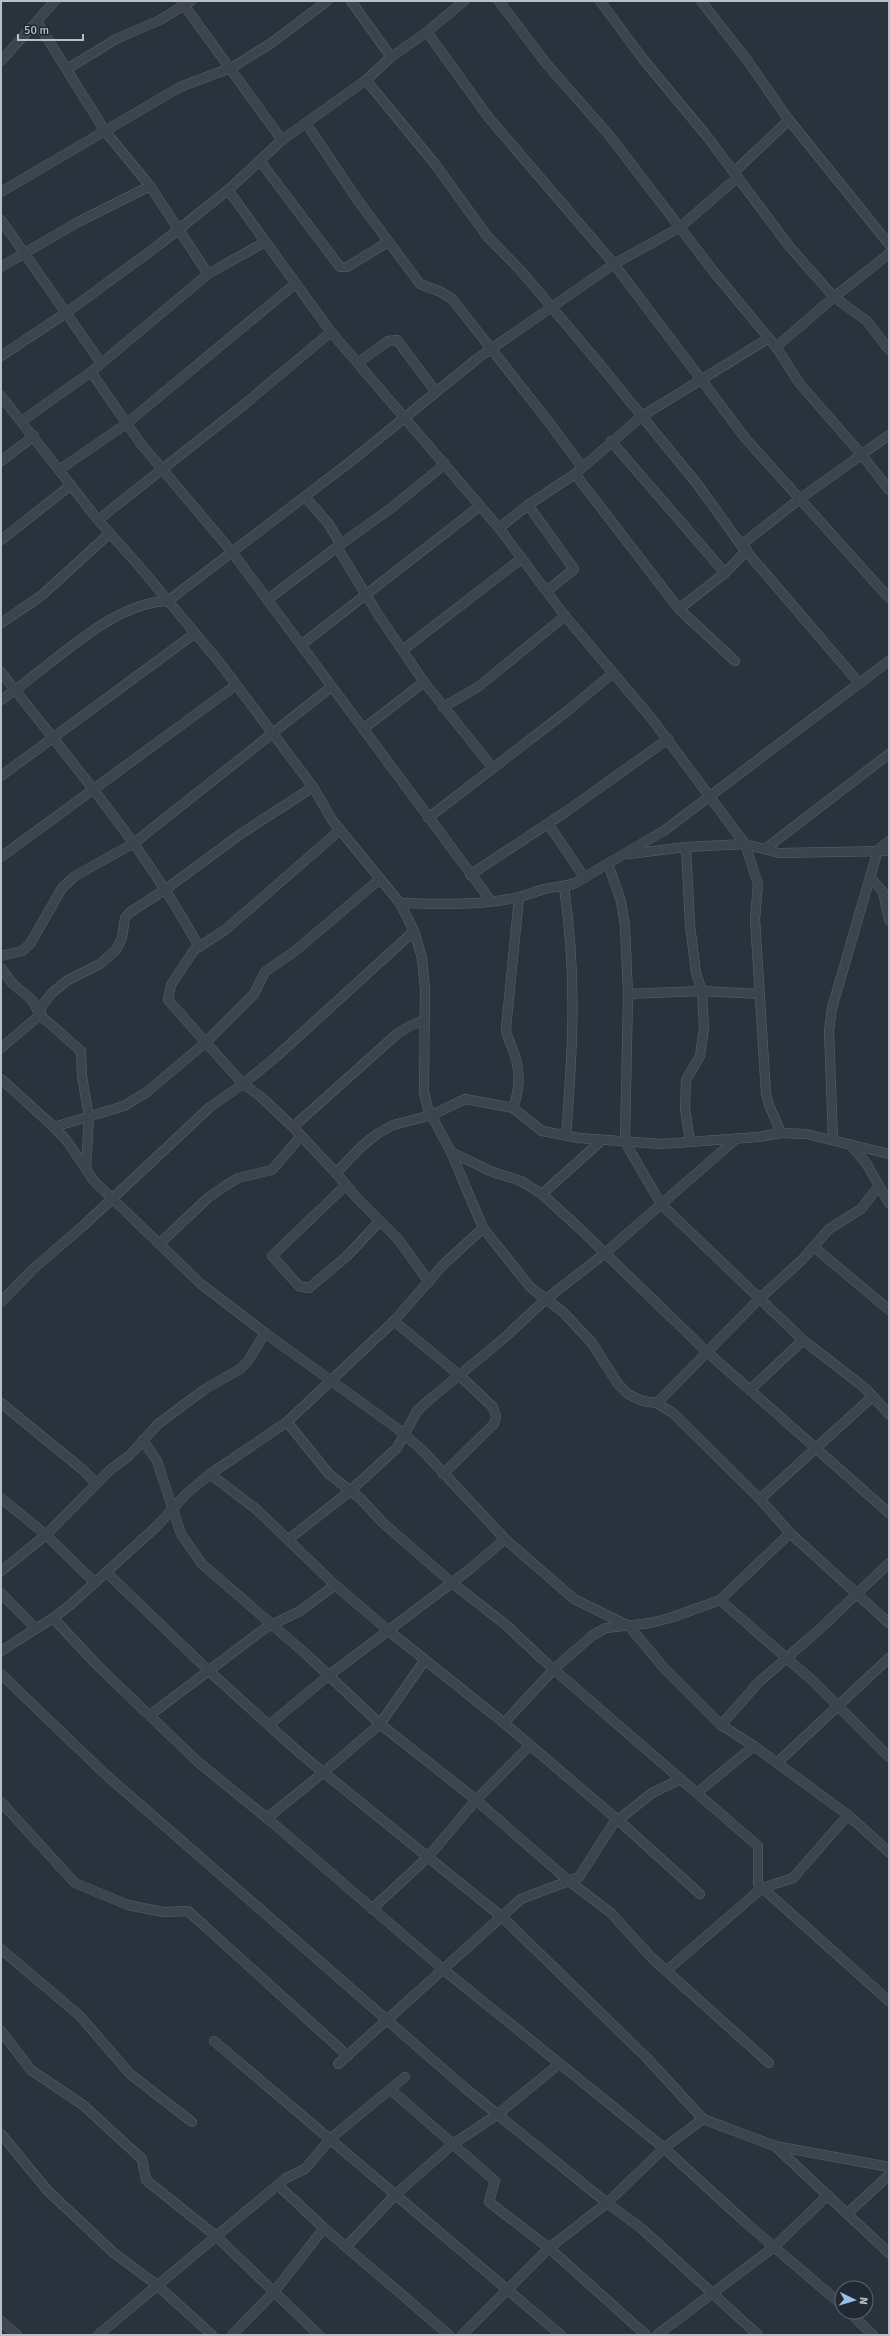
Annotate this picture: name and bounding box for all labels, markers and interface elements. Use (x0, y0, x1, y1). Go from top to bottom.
scale bar (18, 16, 83, 42)
text: 50 m (24, 23, 49, 38)
north arrow (834, 2280, 874, 2320)
text: N (857, 2296, 870, 2305)

